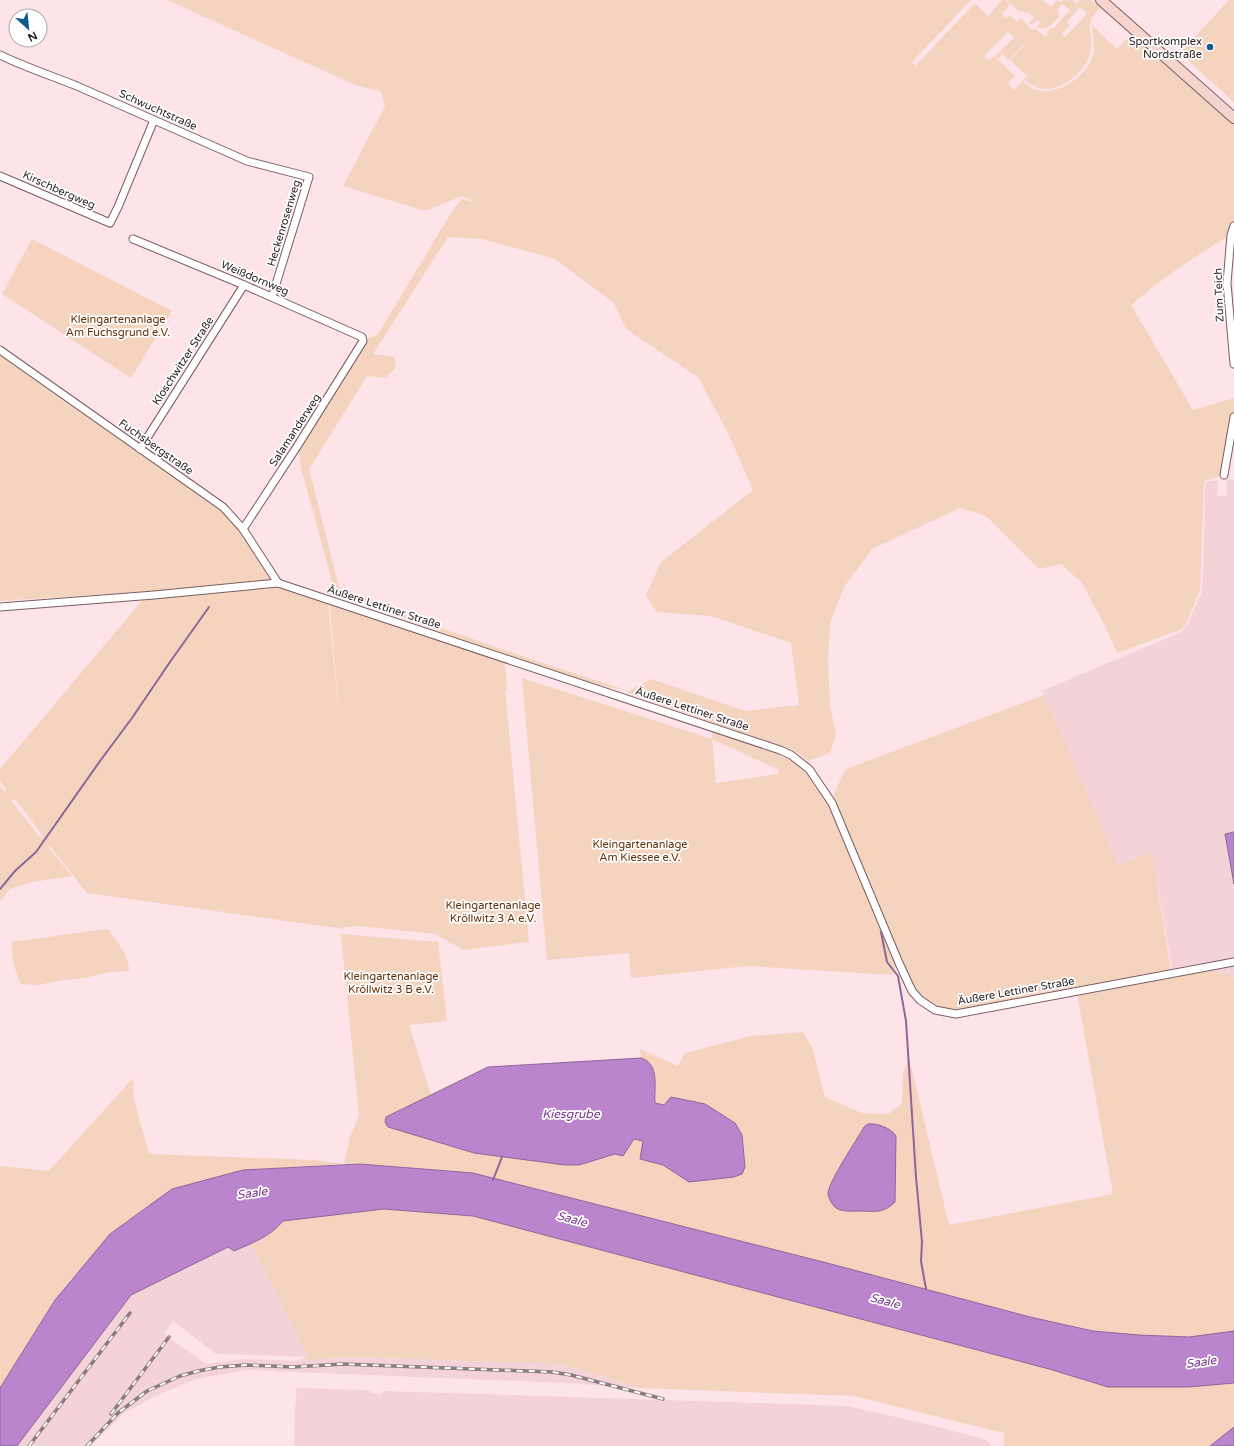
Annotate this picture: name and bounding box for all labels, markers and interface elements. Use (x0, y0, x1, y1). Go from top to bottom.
north arrow (8, 8, 48, 48)
text: N (25, 29, 39, 44)
place label: Sportkomplex Nordstraße (1129, 35, 1202, 61)
marker: Sportkomplex Nordstraße (1205, 42, 1215, 52)
street label: Schwuchtstraße (117, 87, 199, 133)
street label: Kirschbergweg (21, 168, 97, 212)
street label: Heckenrosenweg (265, 178, 303, 268)
street label: Weißdornweg (219, 258, 291, 298)
street label: Zum Teich (1212, 268, 1226, 322)
park label: Kleingartenanlage Am Fuchsgrund e.V. (66, 313, 170, 339)
street label: Kloschwitzer Straße (149, 314, 217, 408)
street label: Salamanderweg (267, 391, 323, 469)
street label: Fuchsbergstraße (116, 417, 196, 477)
street label: Äußere Lettiner Straße (326, 583, 442, 631)
street label: Äußere Lettiner Straße (634, 685, 750, 733)
park label: Kleingartenanlage Am Kiessee e.V. (592, 838, 688, 864)
park label: Kleingartenanlage Kröllwitz 3 A e.V. (445, 899, 541, 925)
park label: Kleingartenanlage Kröllwitz 3 B e.V. (343, 970, 439, 996)
street label: Äußere Lettiner Straße (956, 974, 1076, 1008)
water label: Kiesgrube (542, 1107, 601, 1121)
water label: Saale (236, 1184, 269, 1202)
water label: Saale (555, 1208, 590, 1230)
water label: Saale (868, 1290, 903, 1312)
water label: Saale (1185, 1353, 1218, 1371)

